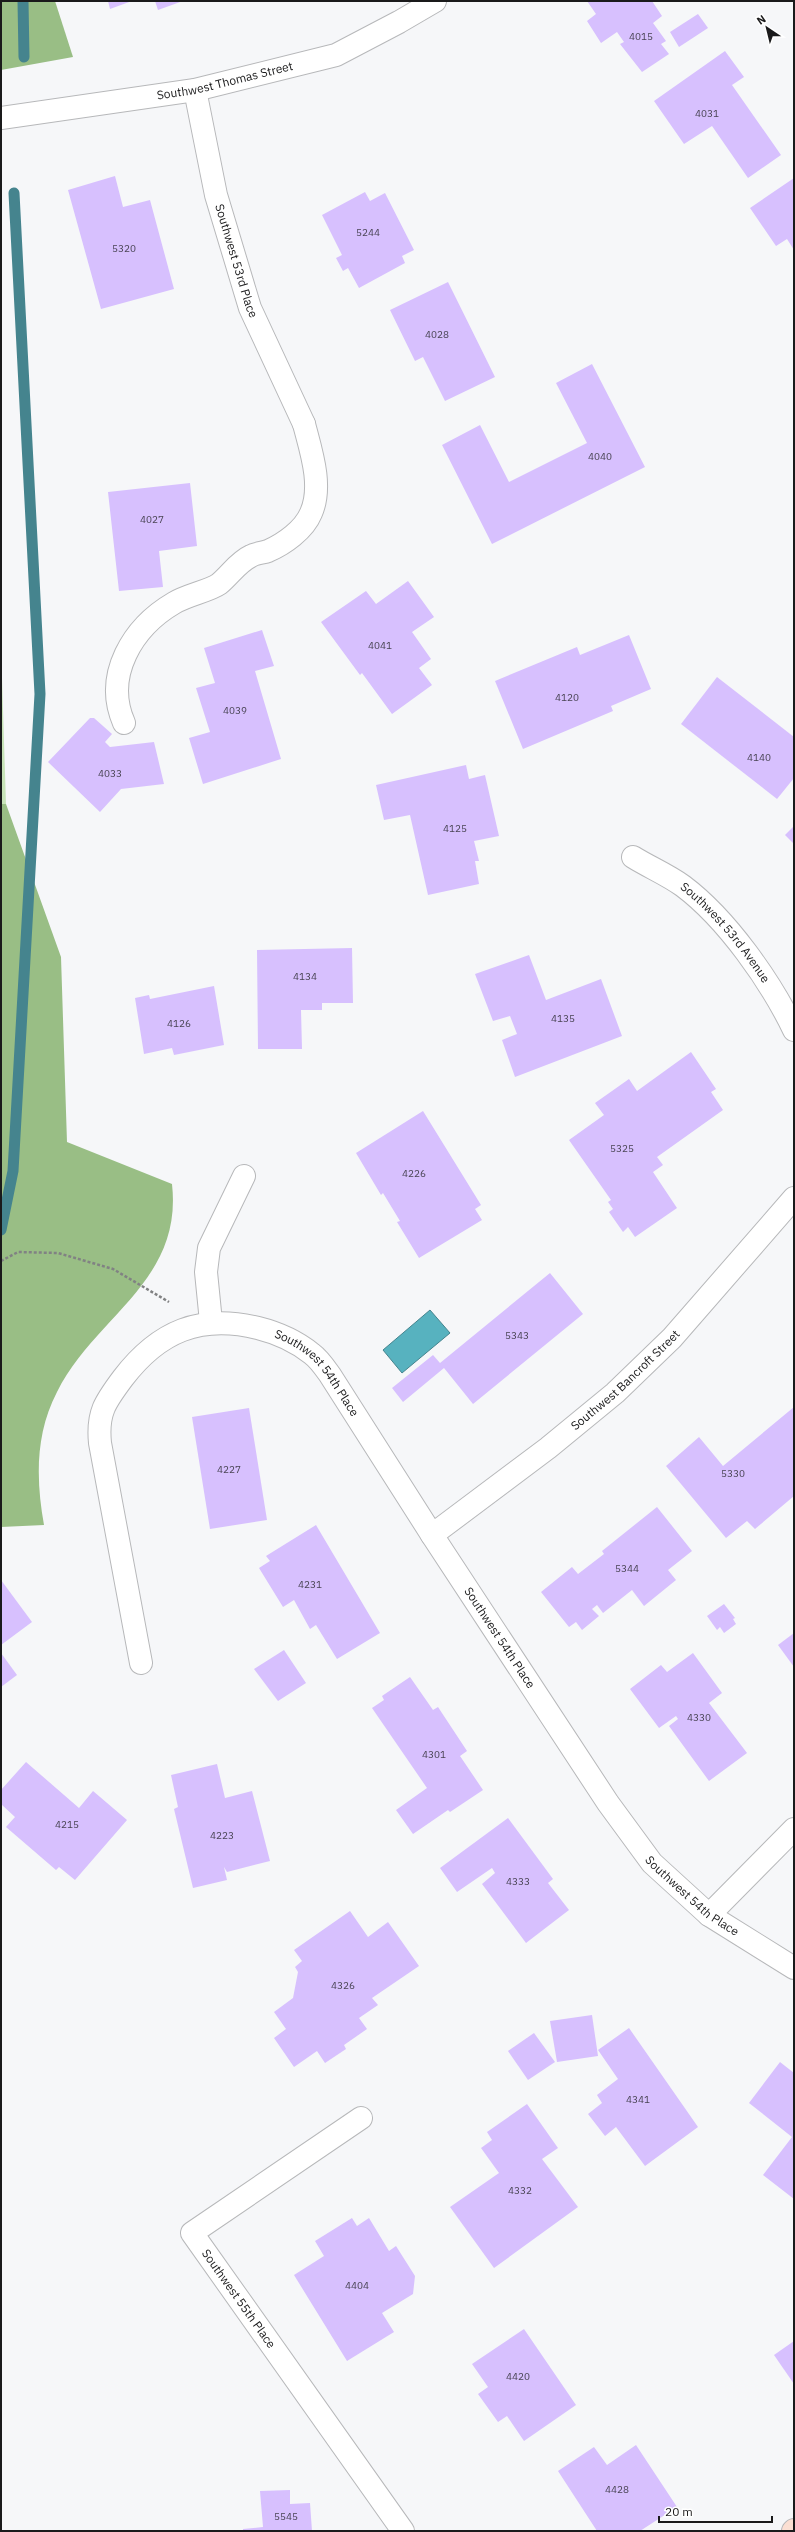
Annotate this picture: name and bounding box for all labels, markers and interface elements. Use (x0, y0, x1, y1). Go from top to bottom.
north arrow (747, 8, 787, 48)
text: N (754, 12, 769, 28)
house number: 4015 (629, 30, 653, 43)
street label: Southwest Thomas Street (156, 58, 294, 102)
house number: 4031 (695, 107, 719, 120)
street label: Southwest 53rd Place (212, 202, 262, 320)
house number: 5244 (356, 226, 380, 239)
house number: 5320 (112, 242, 136, 255)
house number: 4028 (425, 328, 449, 341)
house number: 4040 (588, 450, 612, 463)
house number: 4027 (140, 513, 164, 526)
house number: 4041 (368, 639, 392, 652)
house number: 4120 (555, 691, 579, 704)
house number: 4039 (223, 704, 247, 717)
house number: 4140 (747, 751, 771, 764)
house number: 4033 (98, 767, 122, 780)
house number: 4125 (443, 822, 467, 835)
street label: Southwest 53rd Avenue (678, 879, 774, 986)
house number: 4134 (293, 970, 317, 983)
house number: 4135 (551, 1012, 575, 1025)
house number: 4126 (167, 1017, 191, 1030)
house number: 5325 (610, 1142, 634, 1155)
house number: 4226 (402, 1167, 426, 1180)
street label: Southwest 54th Place (273, 1326, 363, 1419)
street label: Southwest Bancroft Street (568, 1327, 683, 1433)
house number: 5343 (505, 1329, 529, 1342)
house number: 4227 (217, 1463, 241, 1476)
house number: 5330 (721, 1467, 745, 1480)
house number: 5344 (615, 1562, 639, 1575)
house number: 4231 (298, 1578, 322, 1591)
street label: Southwest 54th Place (461, 1584, 539, 1691)
house number: 4330 (687, 1711, 711, 1724)
house number: 4301 (422, 1748, 446, 1761)
house number: 4215 (55, 1818, 79, 1831)
house number: 4223 (210, 1829, 234, 1842)
street label: Southwest 54th Place (642, 1853, 742, 1939)
house number: 4333 (506, 1875, 530, 1888)
house number: 4326 (331, 1979, 355, 1992)
house number: 4341 (626, 2093, 650, 2106)
house number: 4332 (508, 2184, 532, 2197)
street label: Southwest 55th Place (199, 2246, 279, 2351)
house number: 4404 (345, 2279, 369, 2292)
house number: 4420 (506, 2370, 530, 2383)
house number: 4428 (605, 2483, 629, 2496)
scale bar (659, 2498, 772, 2524)
text: 20 m (665, 2504, 693, 2519)
house number: 5545 (274, 2510, 298, 2523)

